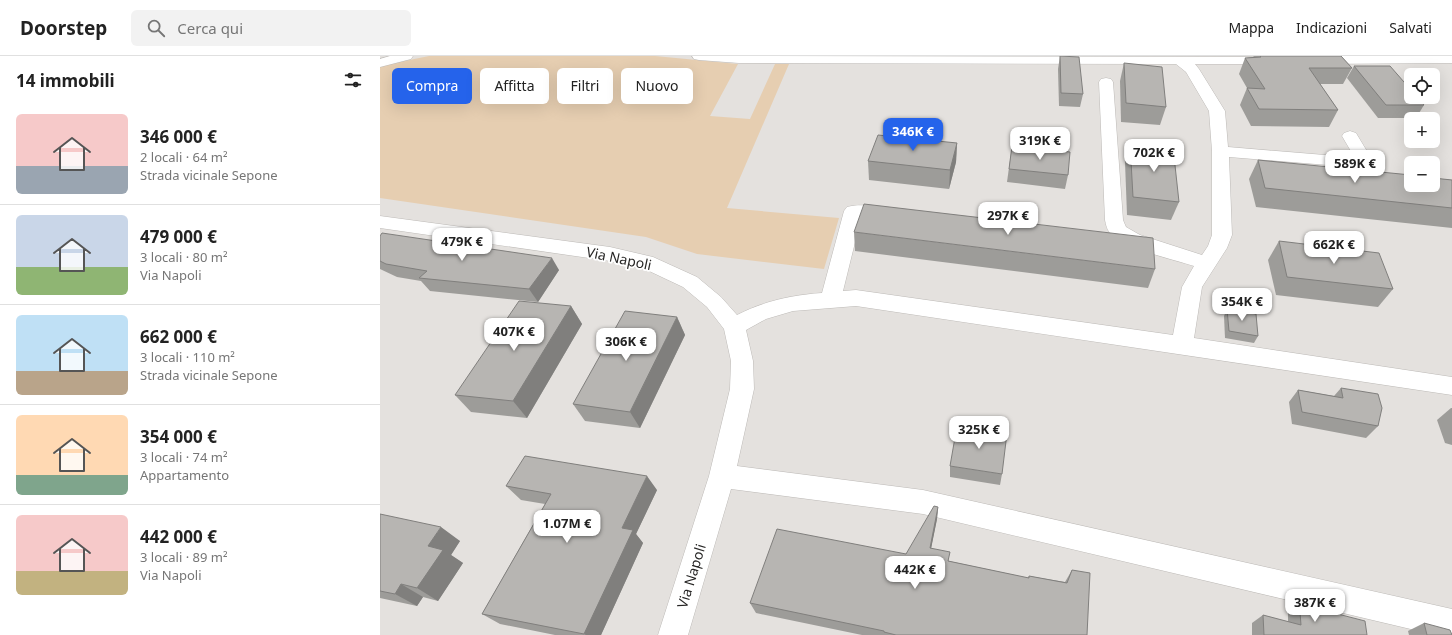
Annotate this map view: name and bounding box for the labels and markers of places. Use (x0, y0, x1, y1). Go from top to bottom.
pin: 346K € (880, 118, 946, 152)
pin: 319K € (1007, 127, 1073, 161)
pin: 702K € (1121, 139, 1187, 173)
pin: 589K € (1322, 150, 1388, 184)
pin: 297K € (975, 202, 1041, 236)
pin: 479K € (429, 228, 495, 262)
pin: 662K € (1301, 231, 1367, 265)
pin: 354K € (1209, 288, 1275, 322)
pin: 407K € (481, 318, 547, 352)
pin: 306K € (593, 328, 659, 362)
pin: 325K € (946, 416, 1012, 450)
pin: 1.07M € (530, 510, 604, 544)
pin: 442K € (882, 556, 948, 590)
pin: 387K € (1282, 589, 1348, 623)

